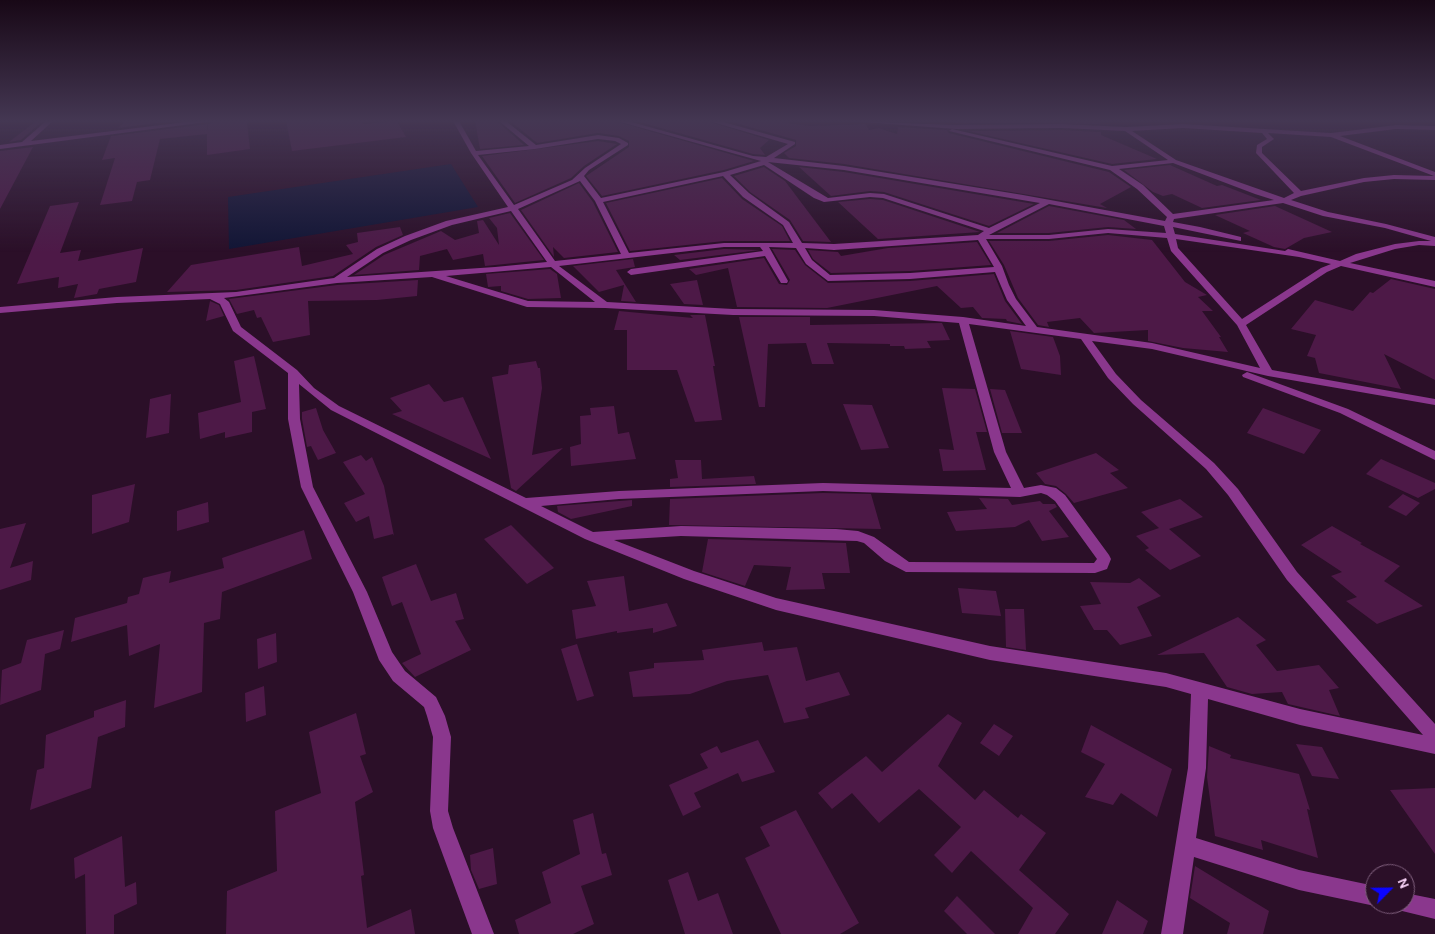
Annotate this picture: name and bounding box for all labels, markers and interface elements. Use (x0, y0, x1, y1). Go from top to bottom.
north arrow (1365, 864, 1415, 914)
text: N (1394, 875, 1413, 891)

